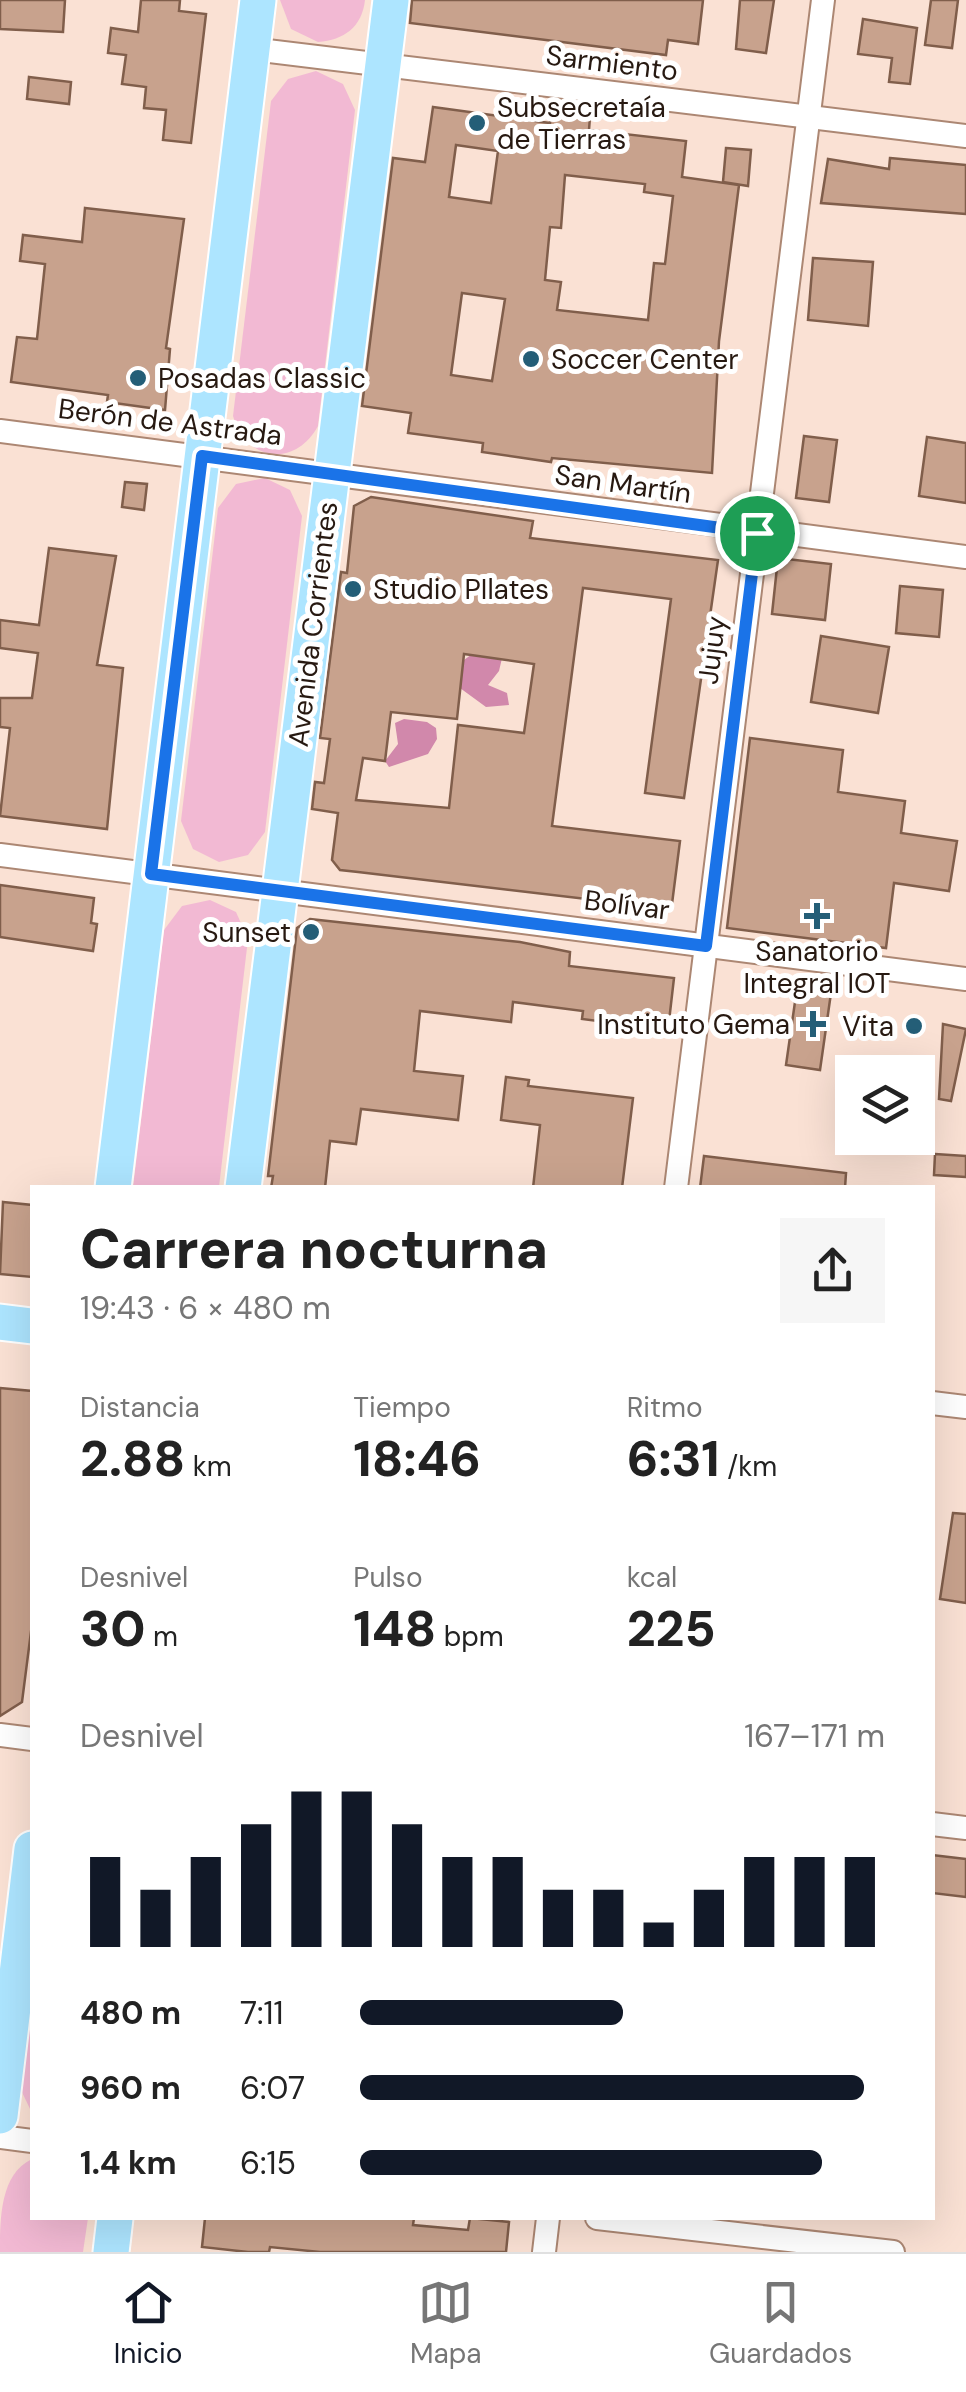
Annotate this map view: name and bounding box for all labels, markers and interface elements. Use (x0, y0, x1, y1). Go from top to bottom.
street label: Sarmiento (544, 37, 680, 89)
place label: Subsecretaía de Tierras (497, 89, 666, 158)
marker: Subsecretaía de Tierras (466, 112, 488, 134)
place label: Soccer Center (551, 341, 739, 378)
marker: Soccer Center (520, 348, 542, 370)
place label: Posadas Classic (158, 360, 366, 397)
marker: Posadas Classic (127, 367, 149, 389)
street label: Berón de Astrada (56, 390, 284, 454)
street label: San Martín (552, 456, 694, 512)
pin (715, 491, 800, 576)
street label: Avenida Corrientes (280, 499, 346, 749)
icon: arrive (730, 506, 785, 561)
place label: Studio PIlates (373, 571, 549, 608)
marker: Studio PIlates (342, 578, 364, 600)
street label: Jujuy (689, 614, 735, 686)
street label: Bolívar (582, 881, 672, 929)
marker: Sanatorio Integral IOT (804, 903, 830, 929)
place label: Sunset (202, 914, 291, 951)
marker: Sunset (300, 921, 322, 943)
place label: Sanatorio Integral IOT (744, 933, 890, 1002)
place label: Instituto Gema (597, 1006, 790, 1043)
place label: Vita (842, 1008, 894, 1045)
marker: Instituto Gema (800, 1011, 826, 1037)
marker: Vita (903, 1015, 925, 1037)
map controls (835, 1055, 935, 1155)
button: layers (835, 1055, 935, 1155)
text: Carrera nocturna (80, 1213, 548, 1285)
button: share (780, 1218, 885, 1323)
text: 19:43 · 6 × 480 m (80, 1287, 331, 1329)
text: Distancia (80, 1389, 200, 1426)
text: Tiempo (353, 1389, 451, 1426)
text: Ritmo (627, 1389, 703, 1426)
text: 2.88 (80, 1426, 185, 1492)
text: 18:46 (353, 1426, 481, 1492)
text: 6:31 (627, 1426, 720, 1492)
text: km (185, 1448, 232, 1485)
text: /km (720, 1448, 777, 1485)
text: Desnivel (80, 1559, 188, 1596)
text: Pulso (353, 1559, 423, 1596)
text: kcal (627, 1559, 677, 1596)
text: 30 (80, 1596, 146, 1662)
text: 148 (353, 1596, 436, 1662)
text: 225 (627, 1596, 716, 1662)
text: m (146, 1618, 178, 1655)
text: bpm (436, 1618, 504, 1655)
text: Desnivel (80, 1715, 204, 1757)
text: 167–171 m (744, 1715, 885, 1757)
text: 480 m (80, 1992, 181, 2034)
text: 7:11 (240, 1992, 284, 2034)
text: 960 m (80, 2067, 181, 2109)
text: 6:07 (240, 2067, 305, 2109)
text: 1.4 km (80, 2142, 177, 2184)
text: 6:15 (240, 2142, 296, 2184)
tab: Inicio (114, 2275, 182, 2372)
tab: Mapa (410, 2275, 481, 2372)
tab: Guardados (709, 2275, 852, 2372)

